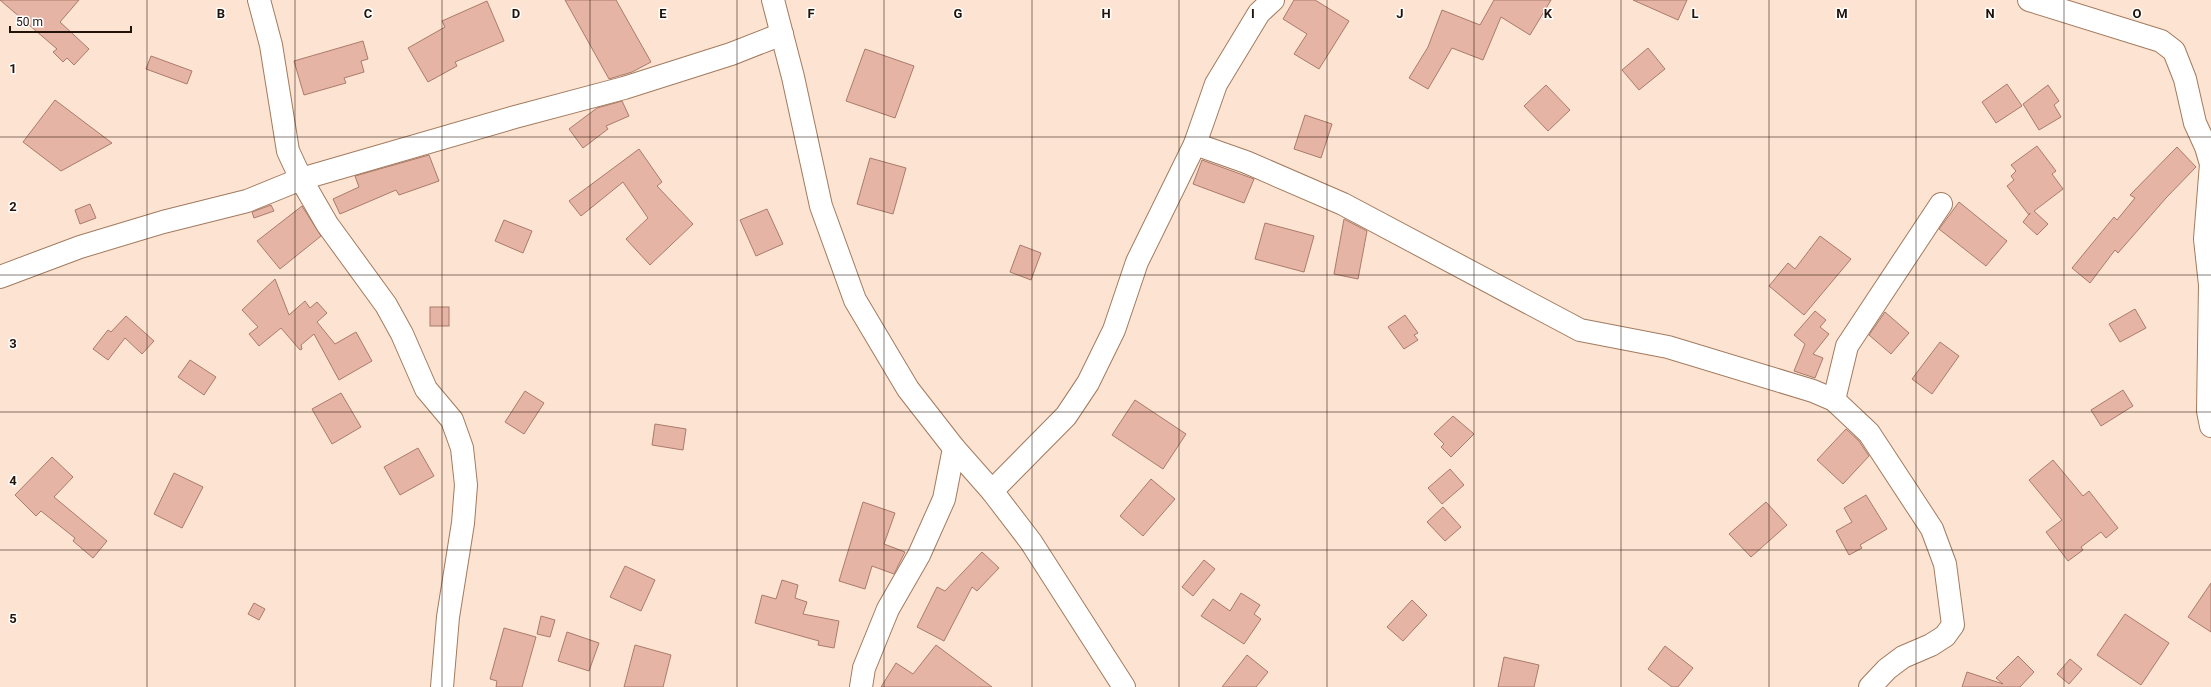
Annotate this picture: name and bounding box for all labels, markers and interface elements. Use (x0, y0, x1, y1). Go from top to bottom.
text: B (217, 6, 225, 21)
text: C (364, 6, 373, 21)
text: D (512, 6, 520, 21)
text: E (659, 6, 667, 21)
text: F (807, 6, 815, 21)
text: G (954, 6, 963, 21)
text: H (1101, 6, 1111, 21)
text: I (1251, 6, 1255, 21)
text: J (1396, 6, 1404, 21)
text: K (1544, 6, 1553, 21)
text: L (1691, 6, 1699, 21)
text: M (1836, 6, 1848, 21)
text: N (1985, 6, 1995, 21)
text: O (2133, 6, 2142, 21)
scale bar (10, 8, 131, 34)
text: 50 m (16, 15, 43, 29)
text: 1 (9, 61, 17, 76)
text: 2 (9, 199, 17, 214)
text: 3 (9, 336, 17, 351)
text: 4 (9, 473, 17, 488)
text: 5 (9, 611, 17, 626)

